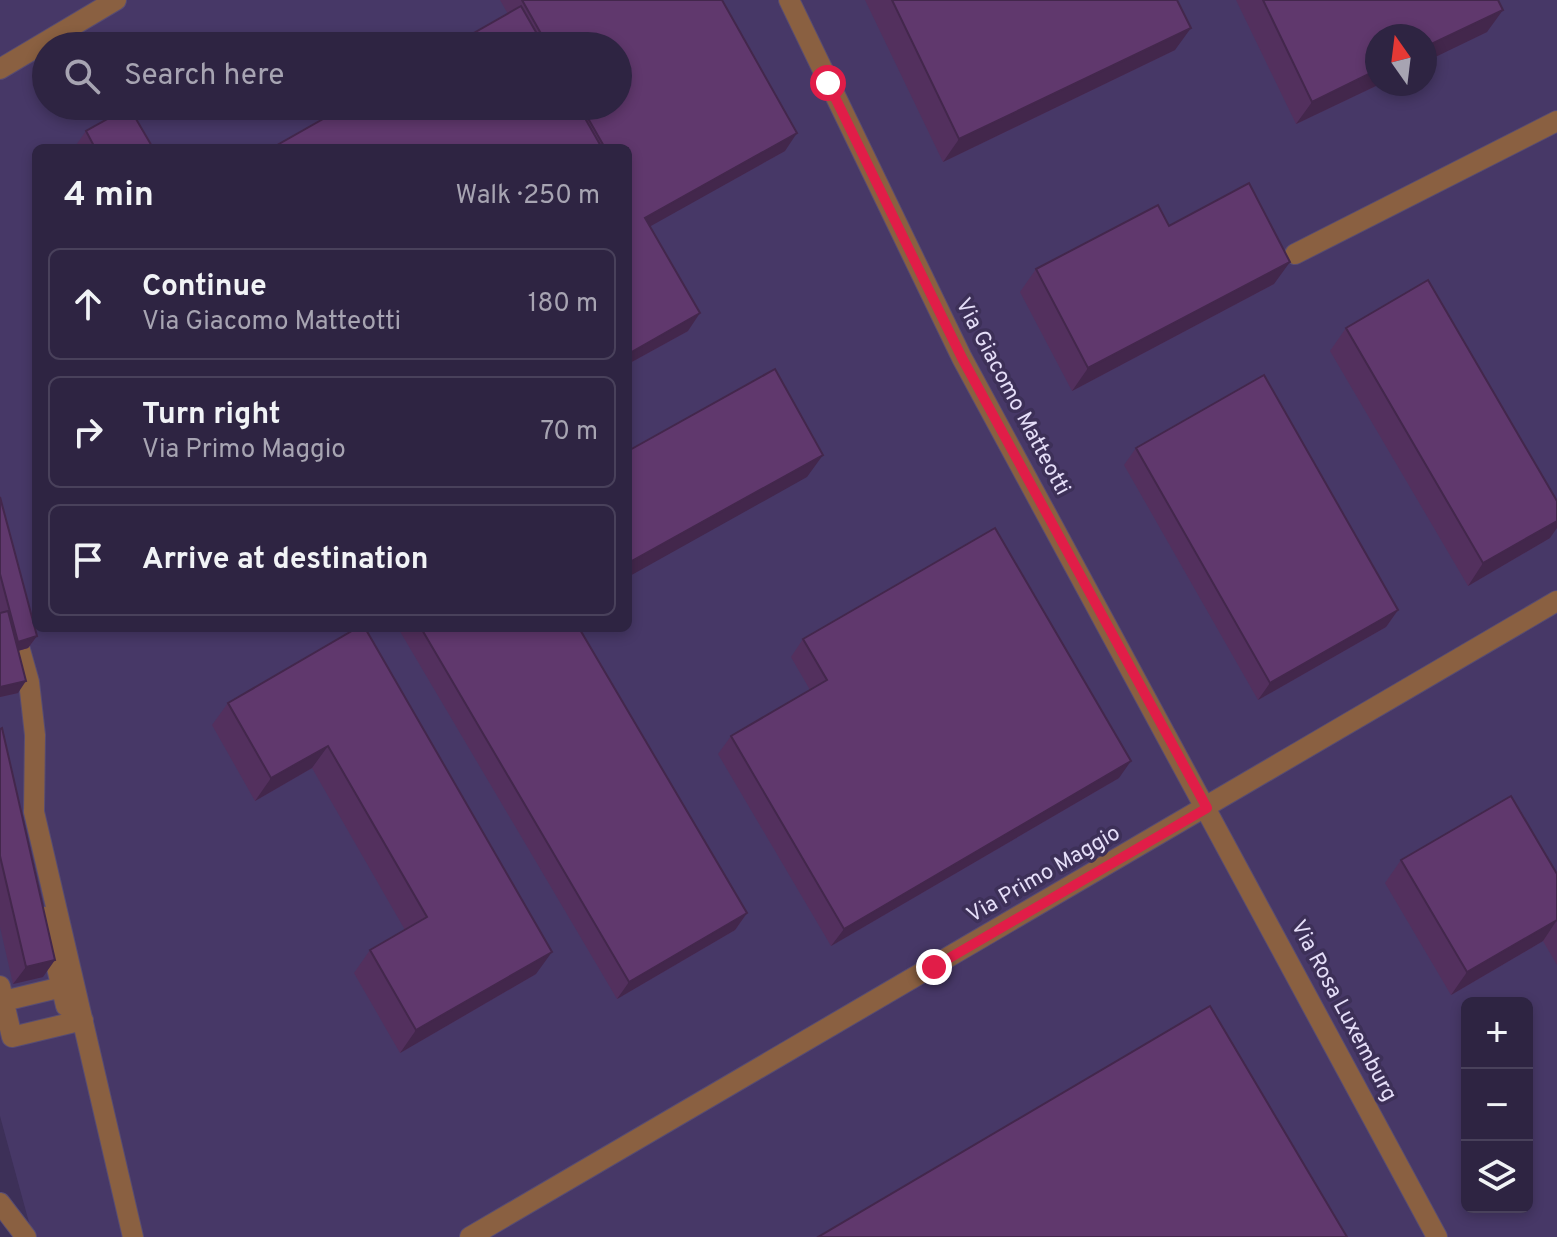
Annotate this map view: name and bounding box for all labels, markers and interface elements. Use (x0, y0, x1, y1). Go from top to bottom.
north arrow (1365, 24, 1437, 96)
search box (32, 32, 632, 120)
icon: search (60, 54, 104, 98)
text: Search here (124, 58, 284, 95)
route start (810, 65, 846, 101)
text: 4 min (64, 175, 154, 218)
text: Walk · 250 m (455, 180, 600, 213)
text: Continue (142, 269, 267, 306)
icon: ahead (66, 282, 110, 326)
text: 180 m (528, 288, 598, 321)
street label: Via Giacomo Matteotti (949, 294, 1075, 500)
text: Via Giacomo Matteotti (142, 306, 401, 339)
text: Turn right (142, 397, 280, 434)
icon: right (66, 410, 110, 454)
text: 70 m (540, 416, 598, 449)
text: Via Primo Maggio (142, 434, 346, 467)
icon: arrive (66, 538, 110, 582)
text: Arrive at destination (142, 542, 428, 579)
street label: Via Primo Maggio (963, 820, 1125, 930)
street label: Via Rosa Luxemburg (1284, 916, 1402, 1106)
route end (916, 949, 952, 985)
map controls (1461, 997, 1533, 1213)
button: + (1461, 997, 1533, 1069)
button: − (1461, 1069, 1533, 1141)
button: layers (1461, 1141, 1533, 1213)

